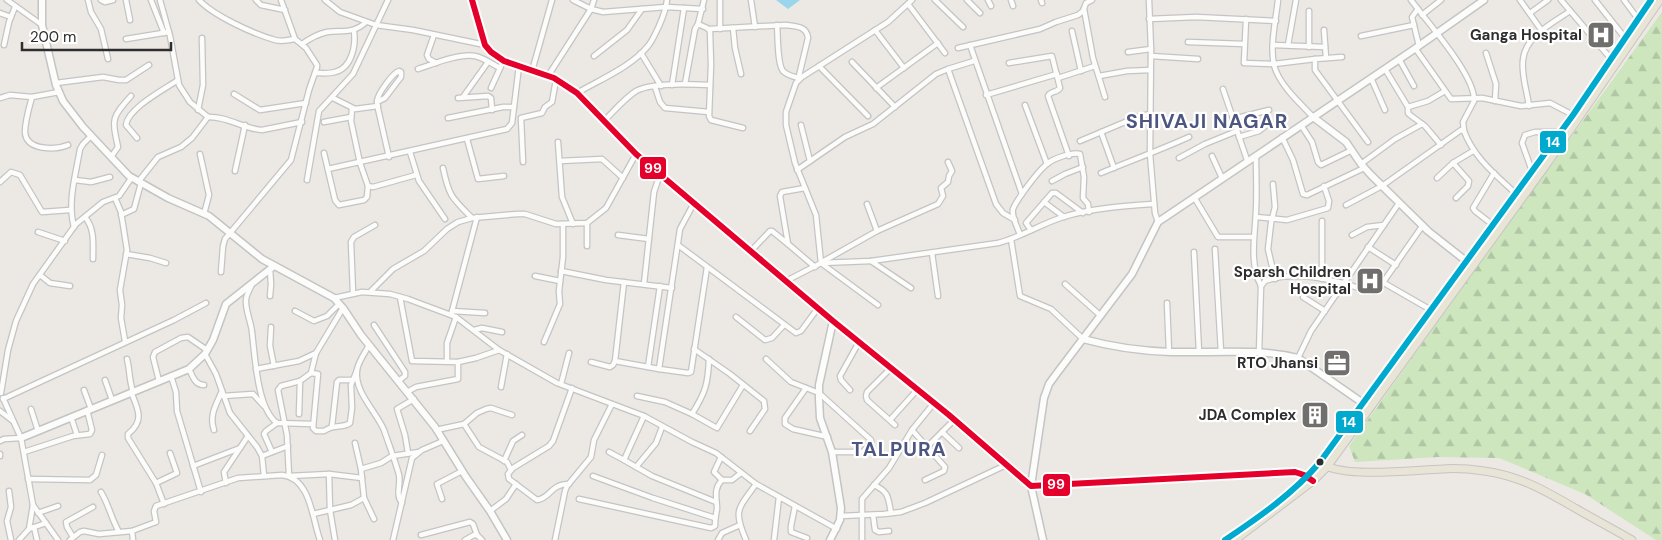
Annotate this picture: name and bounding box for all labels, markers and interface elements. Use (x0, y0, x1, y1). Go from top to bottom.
scale bar (22, 20, 171, 52)
hospital icon: Ganga Hospital (1586, 20, 1616, 50)
place label: Ganga Hospital (1470, 25, 1582, 45)
text: 200 m (30, 27, 76, 47)
district label: SHIVAJI NAGAR (1126, 108, 1288, 134)
line badge: 14 (1539, 130, 1567, 154)
text: 14 (1546, 133, 1560, 151)
line badge: 99 (639, 156, 667, 180)
text: 99 (644, 159, 662, 177)
place label: Sparsh Children Hospital (1234, 262, 1351, 299)
hospital icon: Sparsh Children Hospital (1355, 266, 1385, 296)
office icon: RTO Jhansi (1322, 348, 1352, 378)
place label: RTO Jhansi (1237, 353, 1318, 373)
building icon: JDA Complex (1300, 400, 1330, 430)
place label: JDA Complex (1199, 405, 1296, 425)
line badge: 14 (1335, 410, 1364, 434)
text: 14 (1342, 413, 1356, 431)
district label: TALPURA (851, 436, 947, 462)
unlabelled marker (1315, 457, 1325, 467)
line badge: 99 (1042, 473, 1071, 497)
text: 99 (1047, 475, 1065, 493)

